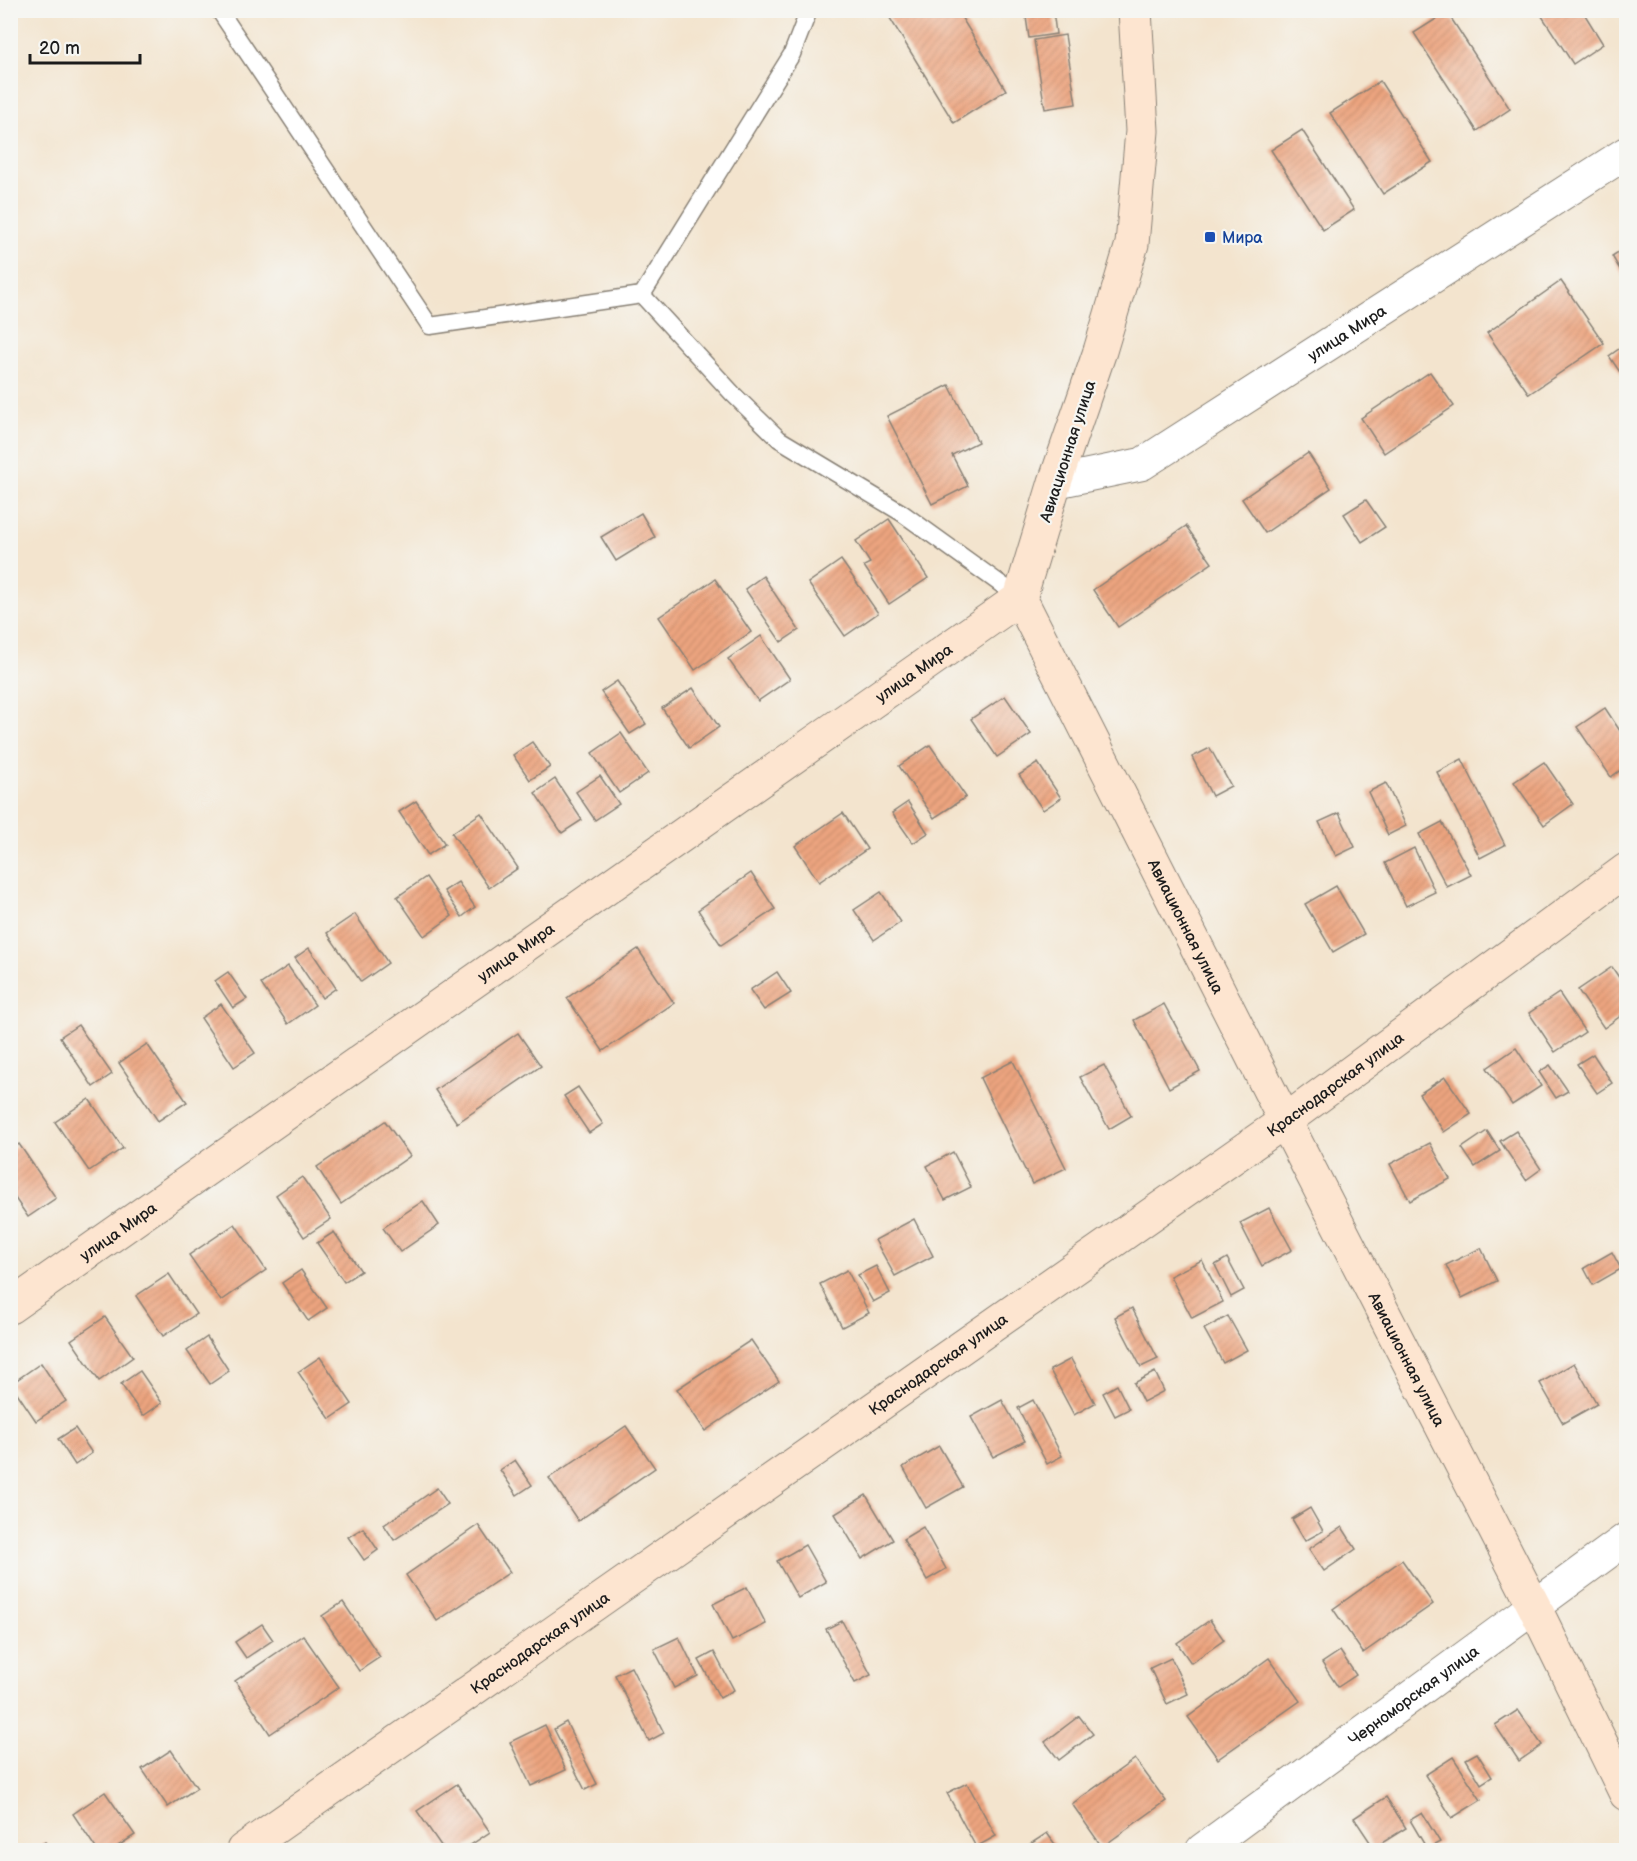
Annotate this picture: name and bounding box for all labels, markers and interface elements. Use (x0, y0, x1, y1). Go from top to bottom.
scale bar (30, 27, 140, 65)
text: 20 m (39, 38, 80, 59)
place label: Мира (1222, 229, 1263, 248)
marker: Мира (1203, 230, 1217, 244)
street label: улица Мира (1305, 301, 1391, 366)
street label: Авиационная улица (1036, 378, 1101, 526)
street label: улица Мира (872, 640, 957, 707)
street label: Авиационная улица (1143, 856, 1227, 998)
street label: улица Мира (475, 919, 559, 987)
street label: Краснодарская улица (1264, 1028, 1409, 1142)
street label: улица Мира (77, 1199, 161, 1266)
street label: Авиационная улица (1363, 1289, 1449, 1431)
street label: Краснодарская улица (866, 1310, 1012, 1420)
street label: Краснодарская улица (467, 1588, 614, 1699)
street label: Черноморская улица (1345, 1642, 1484, 1750)

